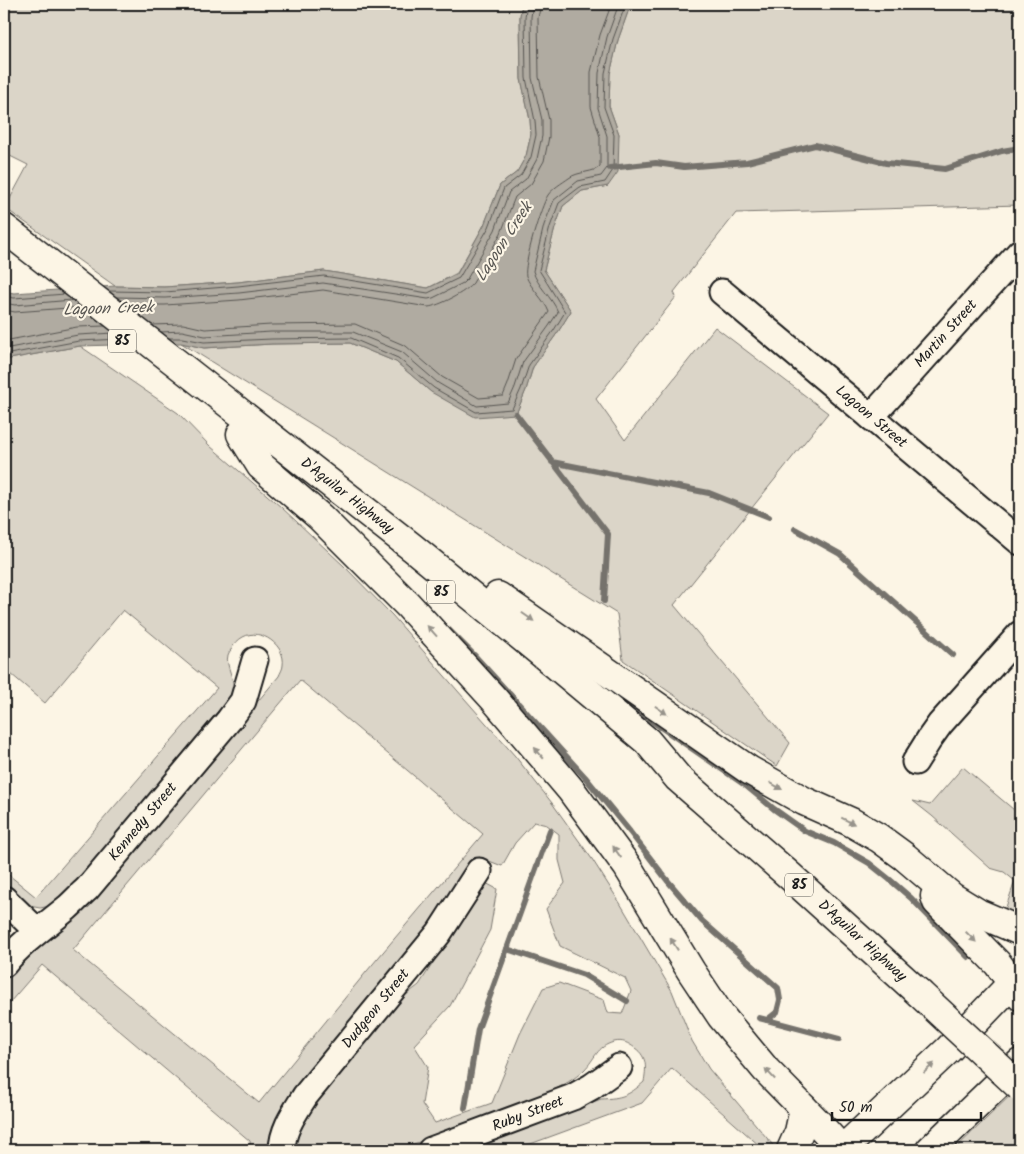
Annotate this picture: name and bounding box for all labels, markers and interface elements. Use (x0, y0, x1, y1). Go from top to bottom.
water label: Lagoon Creek (469, 195, 540, 287)
street label: Martin Street (909, 294, 984, 374)
water label: Lagoon Creek (63, 295, 156, 323)
road number: 85 (108, 330, 136, 352)
street label: Lagoon Street (830, 380, 913, 455)
street label: D'Aguilar Highway (295, 452, 400, 541)
road number: 85 (427, 580, 455, 604)
one-way arrow (521, 612, 535, 622)
one-way arrow (426, 625, 438, 637)
one-way arrow (655, 705, 668, 715)
one-way arrow (534, 746, 545, 759)
street label: Kennedy Street (103, 777, 183, 867)
one-way arrow (769, 782, 784, 790)
one-way arrow (841, 817, 856, 825)
one-way arrow (612, 845, 622, 859)
road number: 85 (785, 874, 813, 896)
street label: D'Aguilar Highway (812, 894, 913, 989)
one-way arrow (965, 930, 977, 942)
one-way arrow (670, 937, 679, 950)
street label: Dudgeon Street (336, 964, 416, 1054)
one-way arrow (923, 1062, 935, 1074)
one-way arrow (764, 1069, 776, 1081)
street label: Ruby Street (489, 1089, 567, 1139)
scale bar (832, 1089, 980, 1121)
text: 50 m (839, 1096, 873, 1120)

